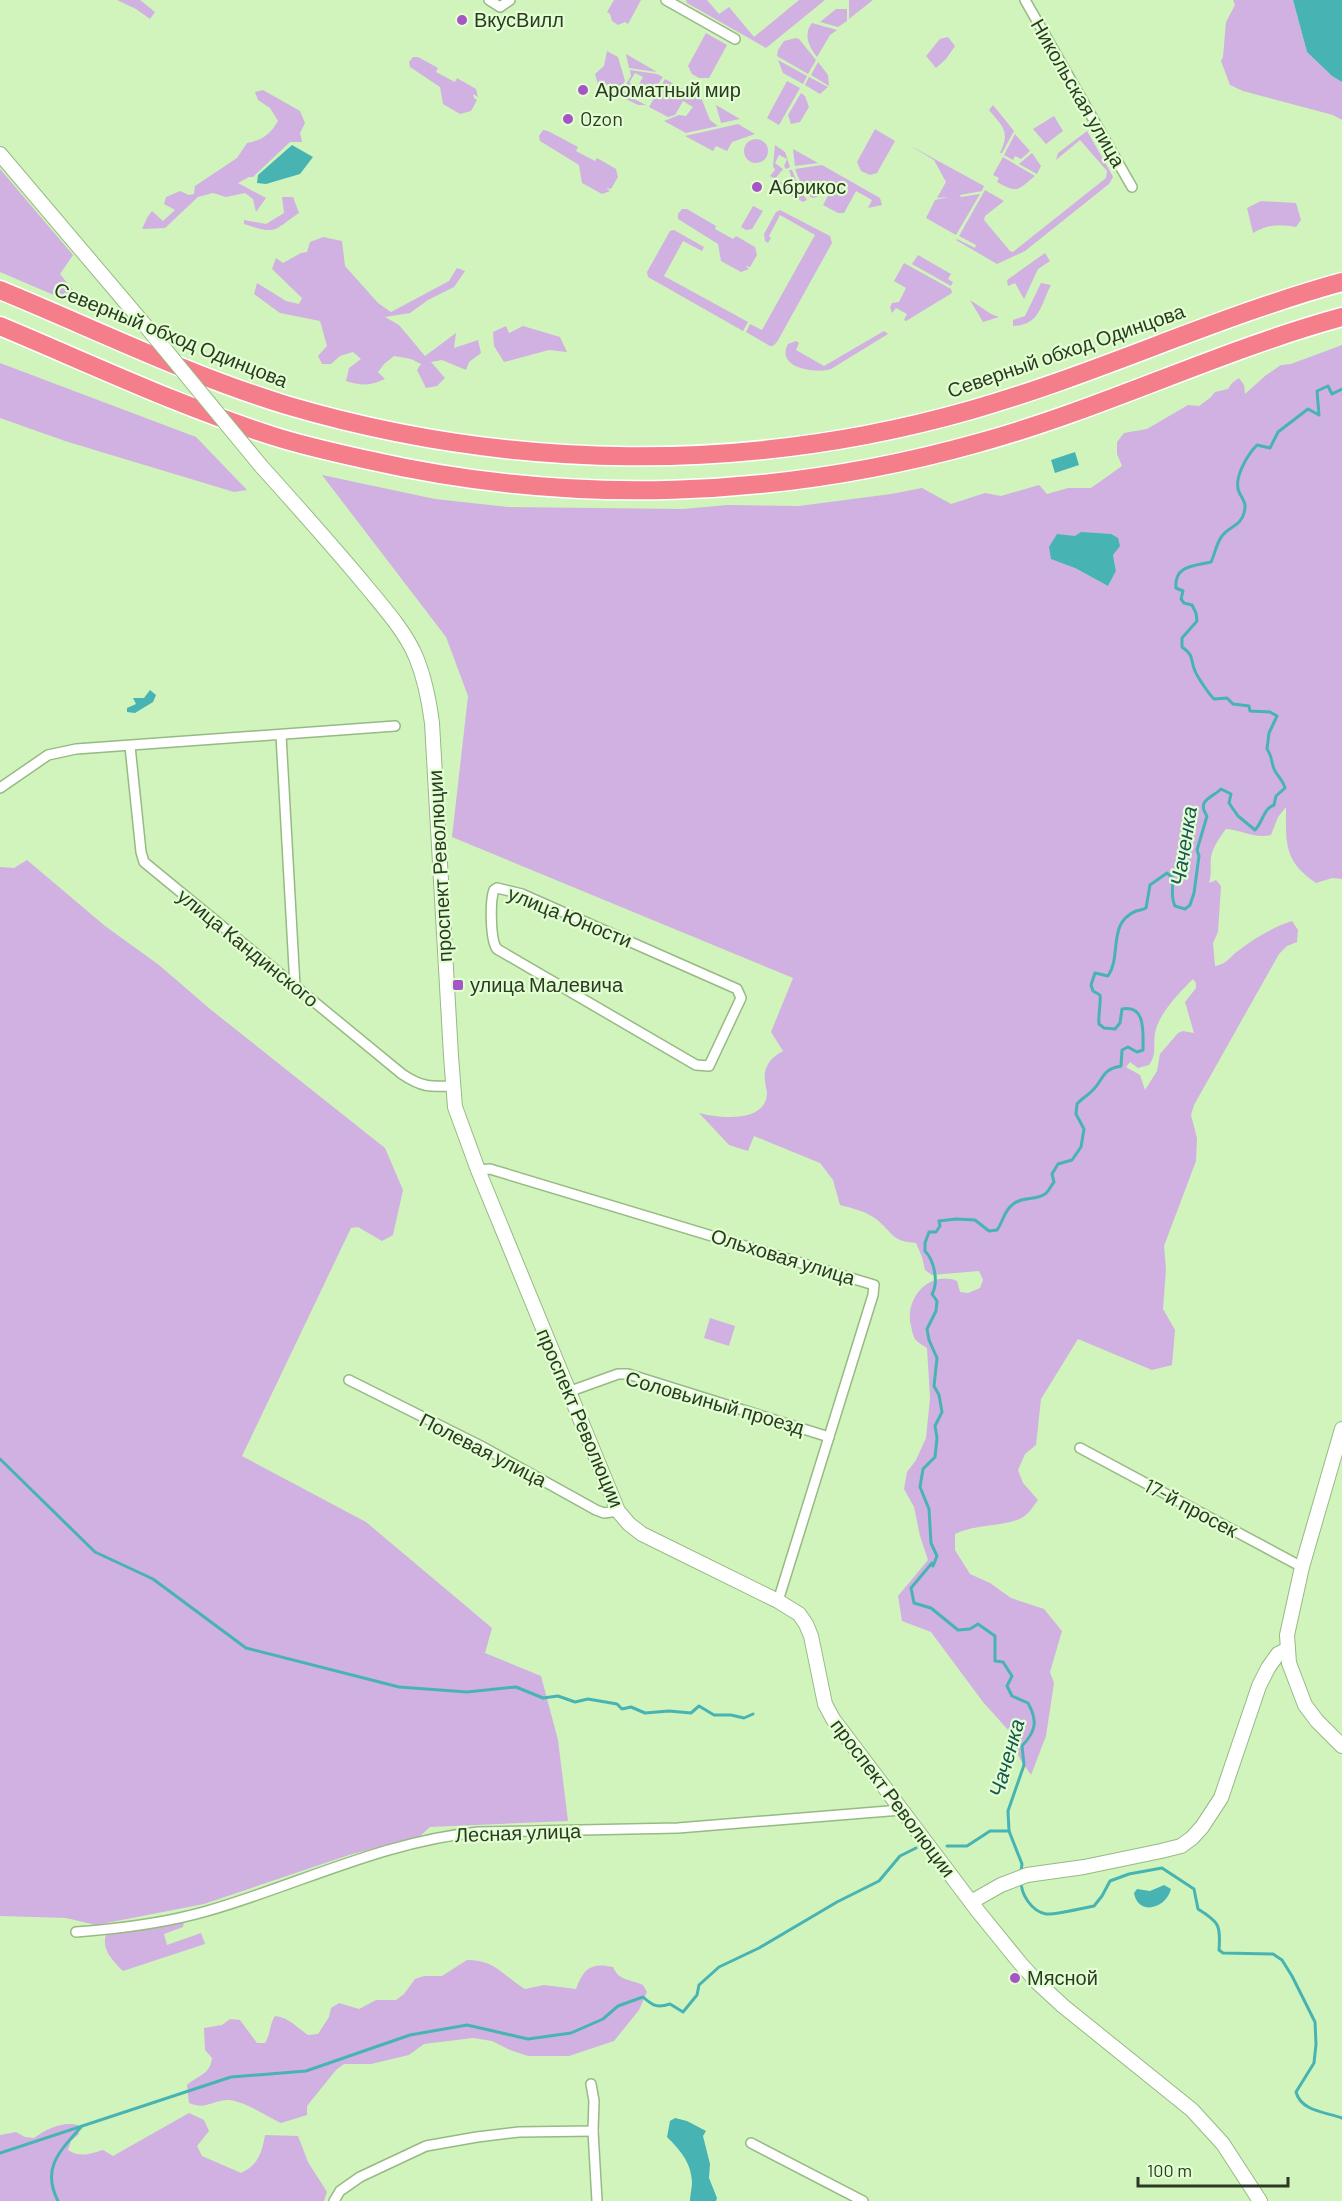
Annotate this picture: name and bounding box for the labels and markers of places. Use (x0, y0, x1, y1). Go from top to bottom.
place label: ВкусВилл (474, 7, 564, 31)
marker: ВкусВилл (455, 13, 469, 27)
place label: Ароматный мир (595, 77, 741, 101)
marker: Ароматный мир (576, 83, 590, 97)
place label: Ozon (580, 106, 623, 130)
marker: Ozon (561, 112, 575, 126)
place label: Абрикос (769, 174, 846, 198)
marker: Абрикос (750, 180, 764, 194)
place label: улица Малевича (470, 972, 624, 996)
marker: улица Малевича (451, 978, 465, 992)
place label: Мясной (1027, 1965, 1098, 1989)
marker: Мясной (1008, 1971, 1022, 1985)

